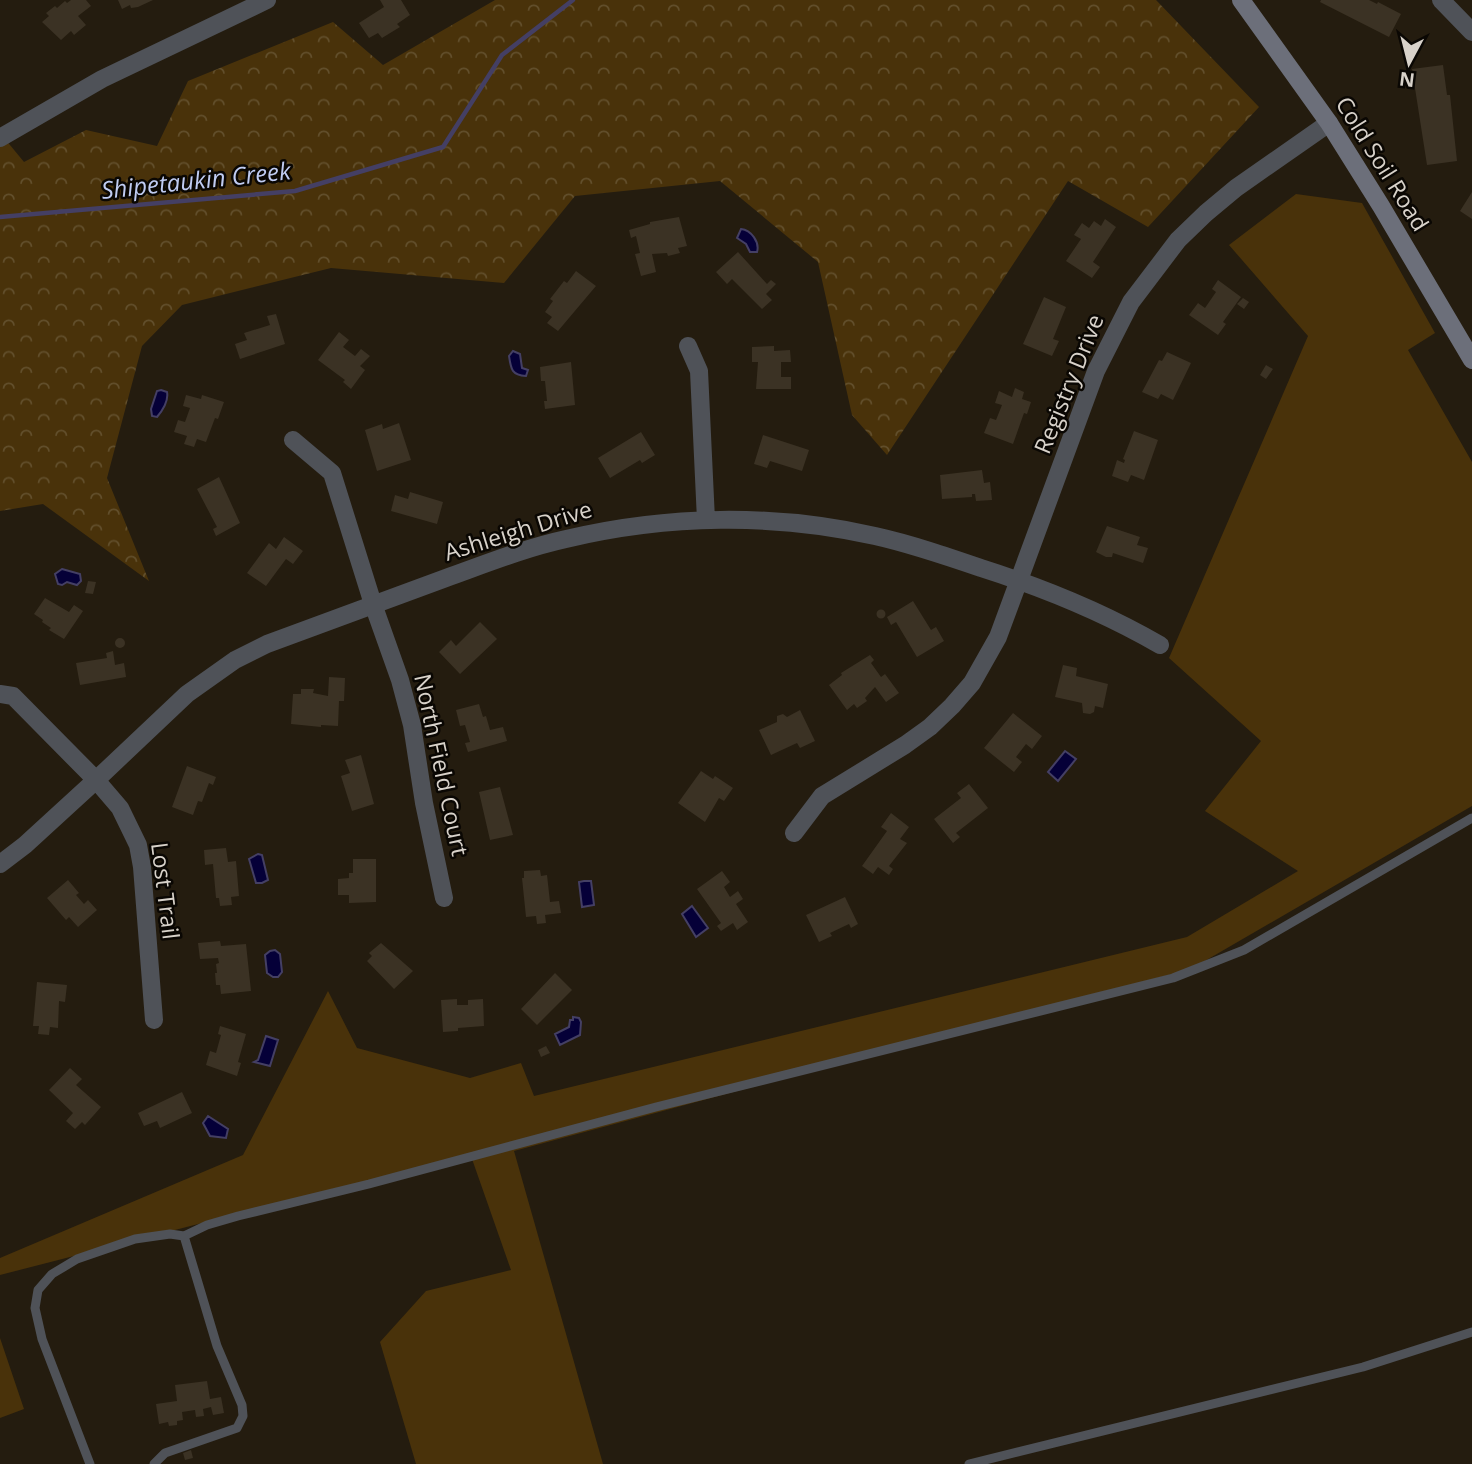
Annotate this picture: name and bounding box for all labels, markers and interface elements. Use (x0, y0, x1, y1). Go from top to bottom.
north arrow (1374, 28, 1444, 98)
text: N (1398, 66, 1416, 94)
street label: Cold Soil Road (1329, 90, 1437, 237)
water label: Shipetaukin Creek (100, 153, 293, 206)
street label: Registry Drive (1026, 309, 1111, 458)
street label: Ashleigh Drive (440, 492, 596, 568)
street label: North Field Court (407, 671, 477, 859)
street label: Lost Trail (144, 841, 188, 941)

